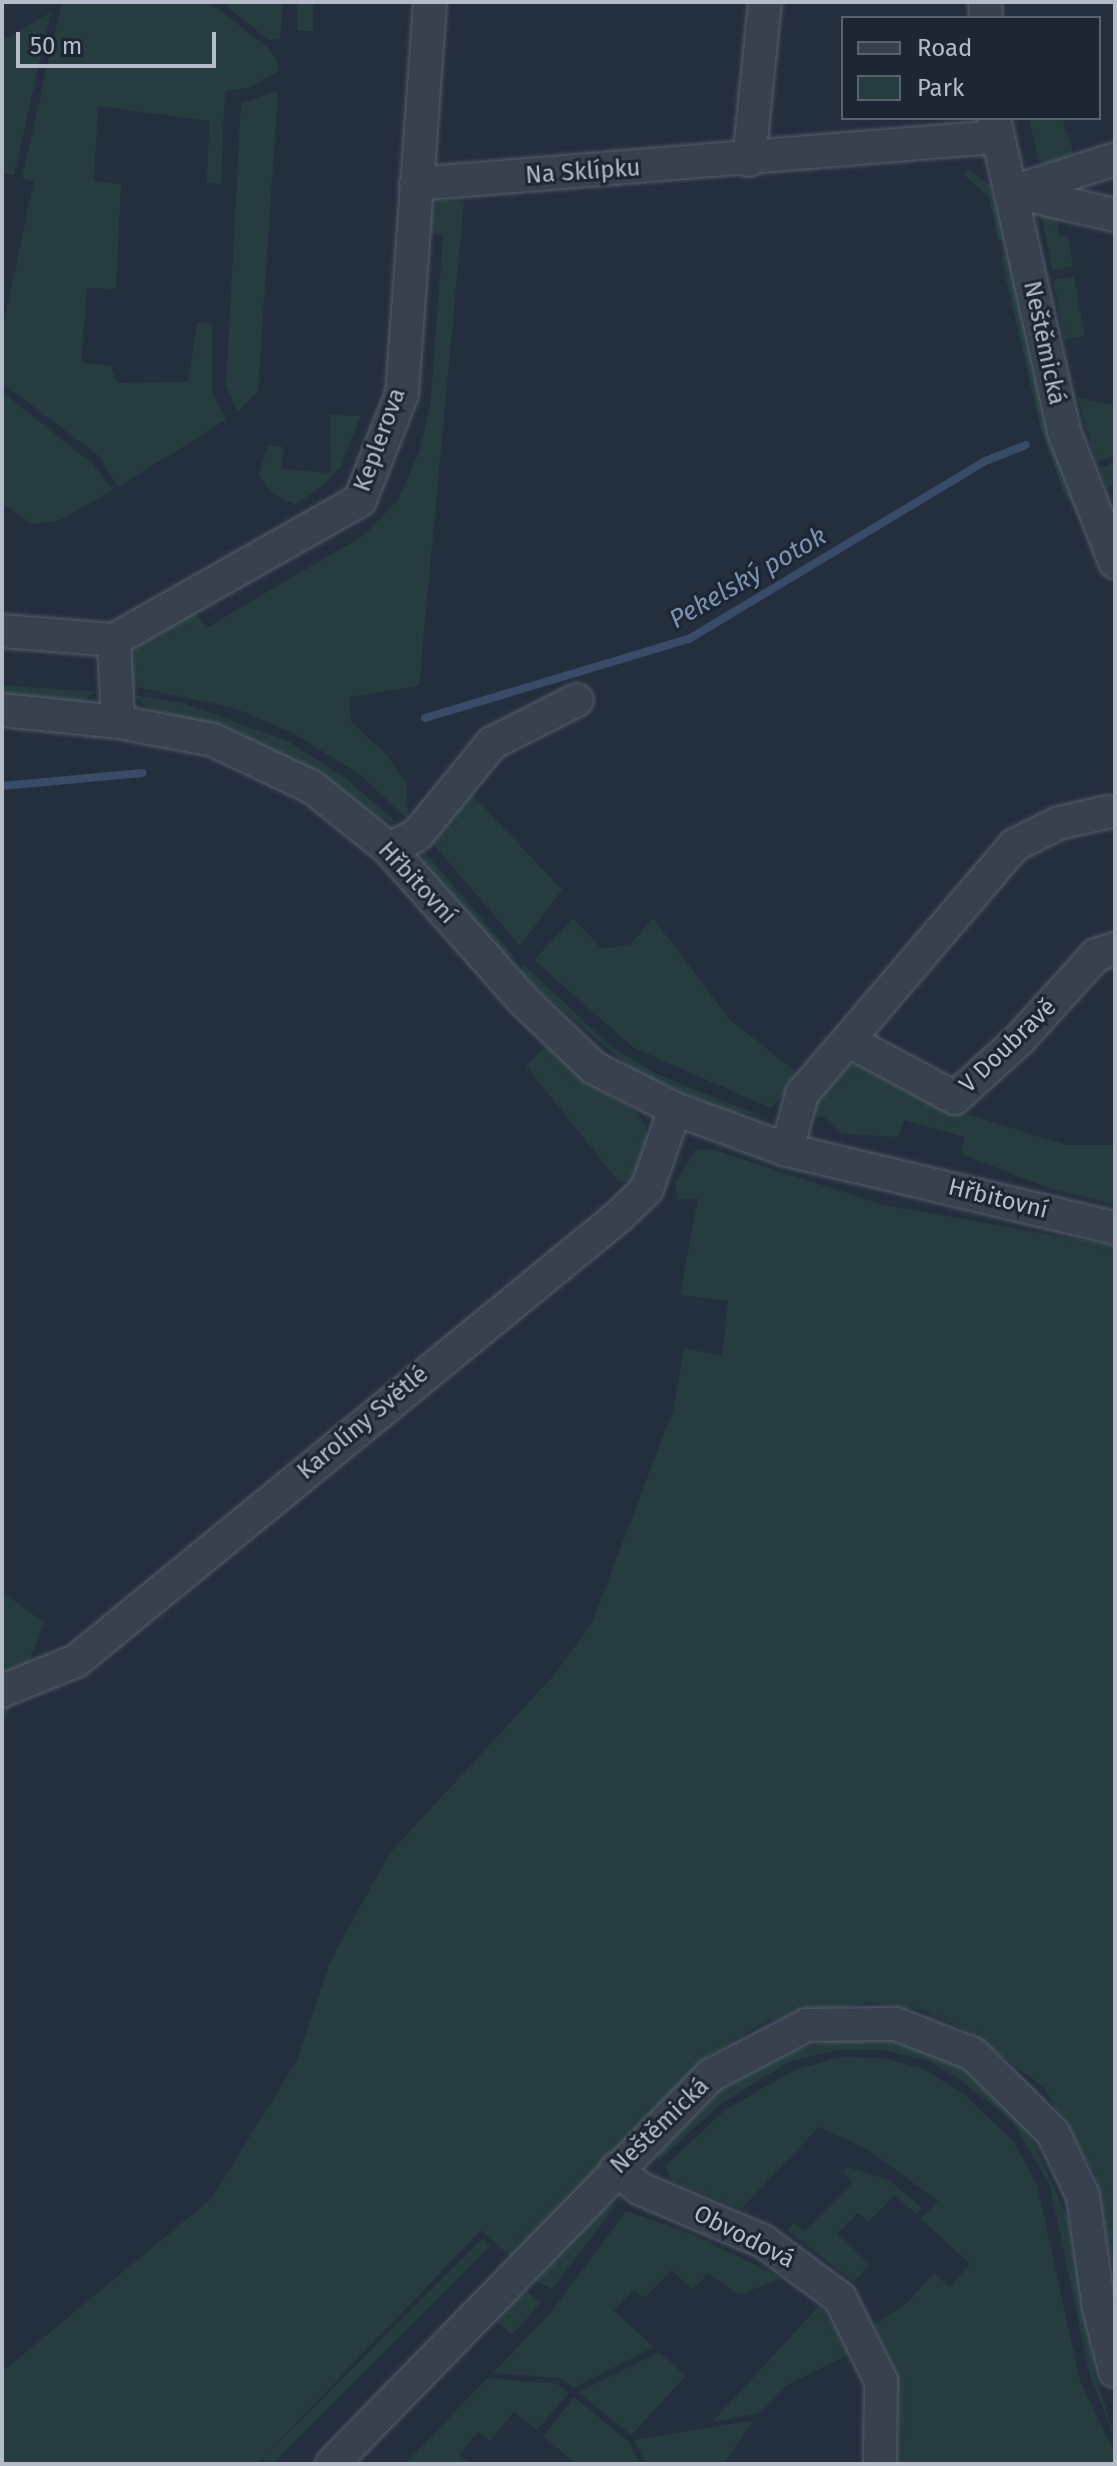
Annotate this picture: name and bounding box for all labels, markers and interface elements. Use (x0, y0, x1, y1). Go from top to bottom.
scale bar (20, 16, 220, 66)
legend (841, 16, 1101, 120)
text: 50 m (30, 32, 82, 60)
text: Road (917, 34, 972, 62)
text: Park (917, 74, 964, 102)
street label: Na Sklípku (524, 154, 642, 190)
street label: Neštěmická (1017, 278, 1071, 408)
street label: Keplerova (348, 384, 412, 496)
water label: Pekelský potok (664, 520, 832, 636)
street label: Hřbitovní (372, 836, 462, 930)
street label: V Doubravě (954, 993, 1062, 1099)
street label: Hřbitovní (945, 1173, 1051, 1225)
street label: Karolíny Světlé (292, 1360, 434, 1486)
street label: Neštěmická (605, 2072, 715, 2180)
street label: Obvodová (689, 2199, 799, 2275)

